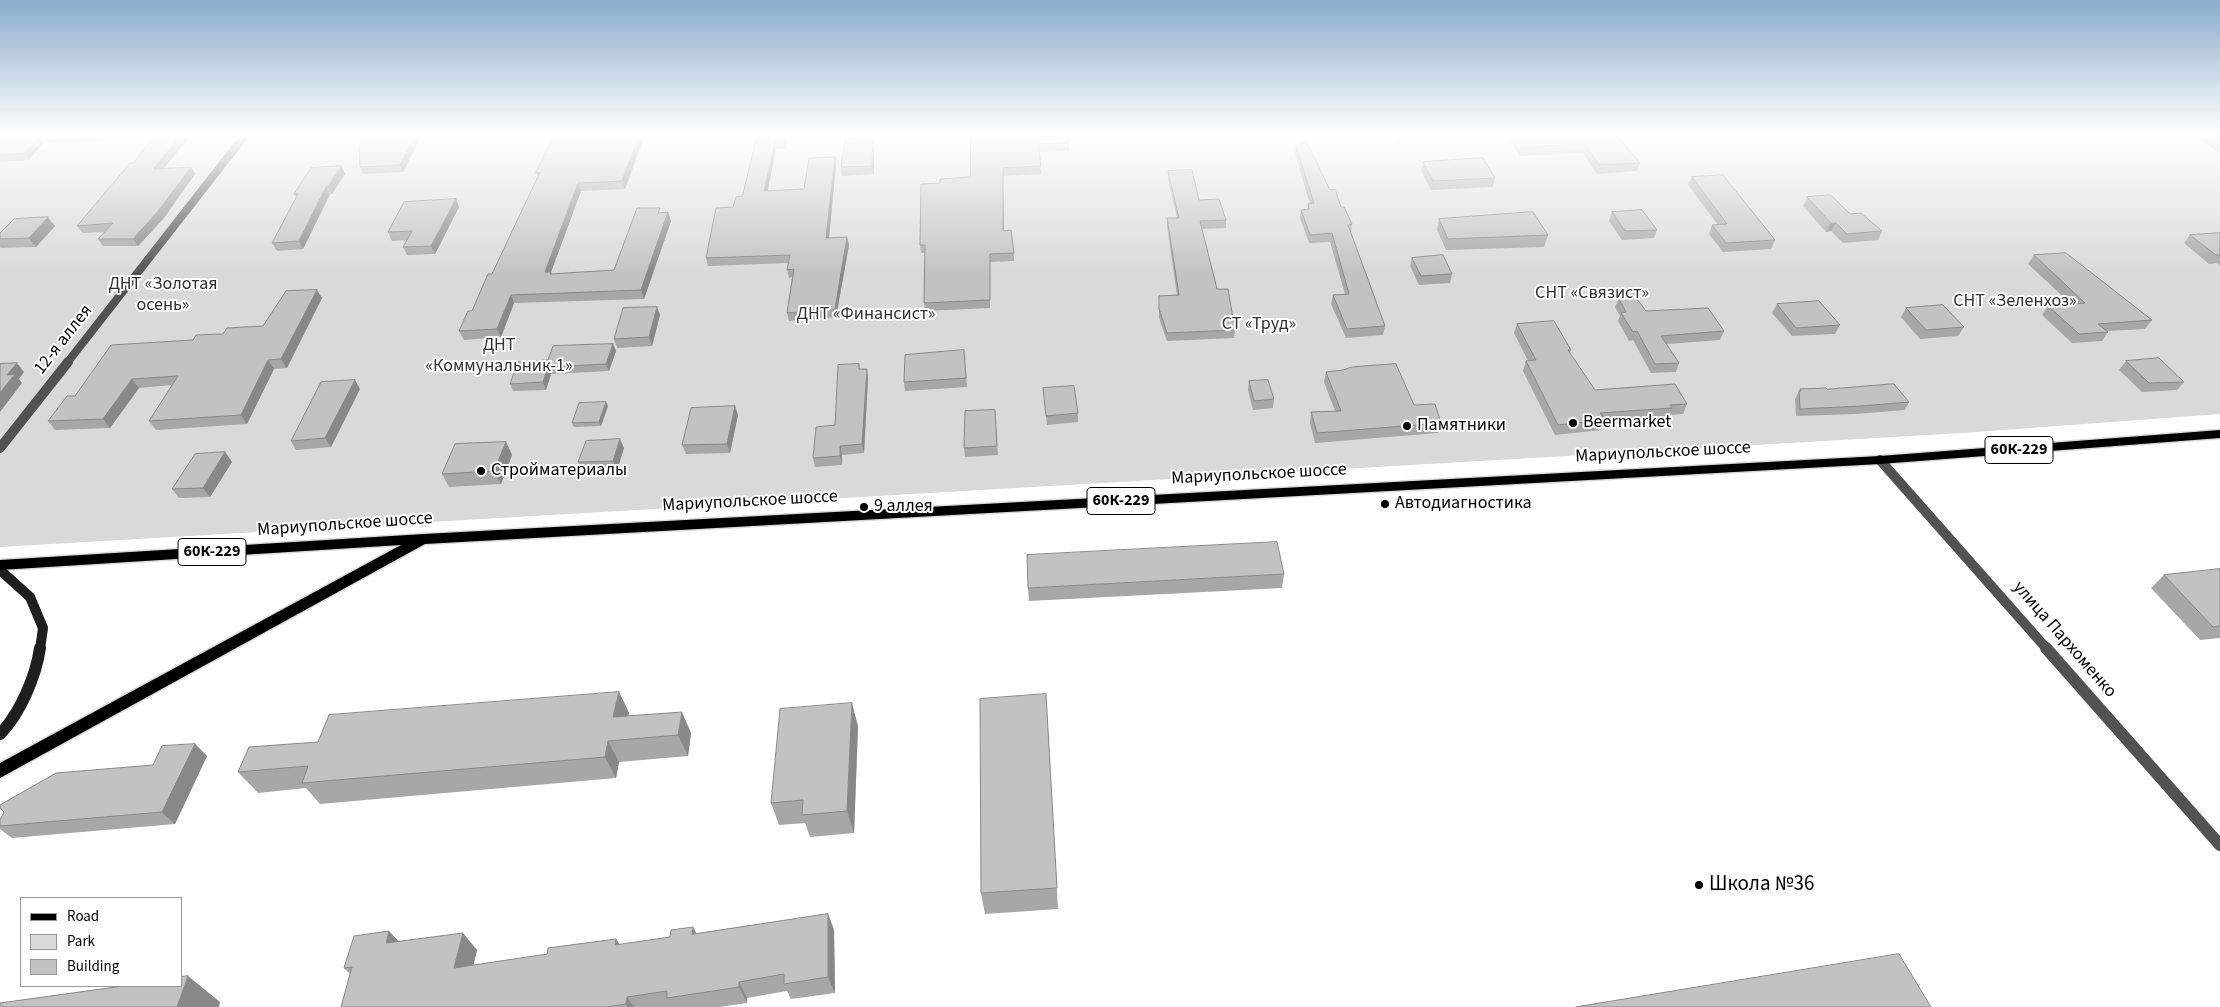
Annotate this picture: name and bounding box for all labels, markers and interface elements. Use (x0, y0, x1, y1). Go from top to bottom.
park label: ДНТ «Золотая осень» (109, 274, 217, 316)
park label: СНТ «Связист» (1535, 283, 1649, 305)
park label: СНТ «Зеленхоз» (1953, 291, 2077, 313)
street label: 12-я аллея (30, 301, 98, 379)
park label: ДНТ «Финансист» (797, 304, 935, 326)
park label: СТ «Труд» (1222, 314, 1296, 336)
park label: ДНТ «Коммунальник-1» (425, 335, 573, 378)
place label: Beermarket (1583, 412, 1671, 434)
place label: Памятники (1417, 415, 1506, 437)
marker: Beermarket (1567, 417, 1579, 429)
marker: Памятники (1401, 420, 1413, 432)
road number: 60К-229 (1985, 436, 2053, 464)
street label: Мариупольское шоссе (1575, 438, 1751, 468)
place label: Стройматериалы (491, 460, 627, 482)
street label: Мариупольское шоссе (1171, 460, 1347, 490)
marker: Стройматериалы (475, 465, 487, 477)
street label: Мариупольское шоссе (662, 487, 838, 517)
road number: 60К-229 (1087, 488, 1155, 514)
place label: Автодиагностика (1395, 493, 1532, 515)
place label: 9 аллея (874, 496, 933, 518)
marker: Автодиагностика (1379, 498, 1391, 510)
marker: 9 аллея (858, 501, 870, 513)
street label: Мариупольское шоссе (257, 508, 433, 542)
road number: 60К-229 (178, 538, 246, 566)
street label: улица Пархоменко (2007, 577, 2121, 703)
place label: Школа №36 (1709, 872, 1814, 898)
marker: Школа №36 (1693, 879, 1705, 891)
legend (20, 897, 182, 987)
text: Road (67, 906, 99, 927)
text: Park (67, 931, 95, 952)
text: Building (67, 956, 119, 977)

